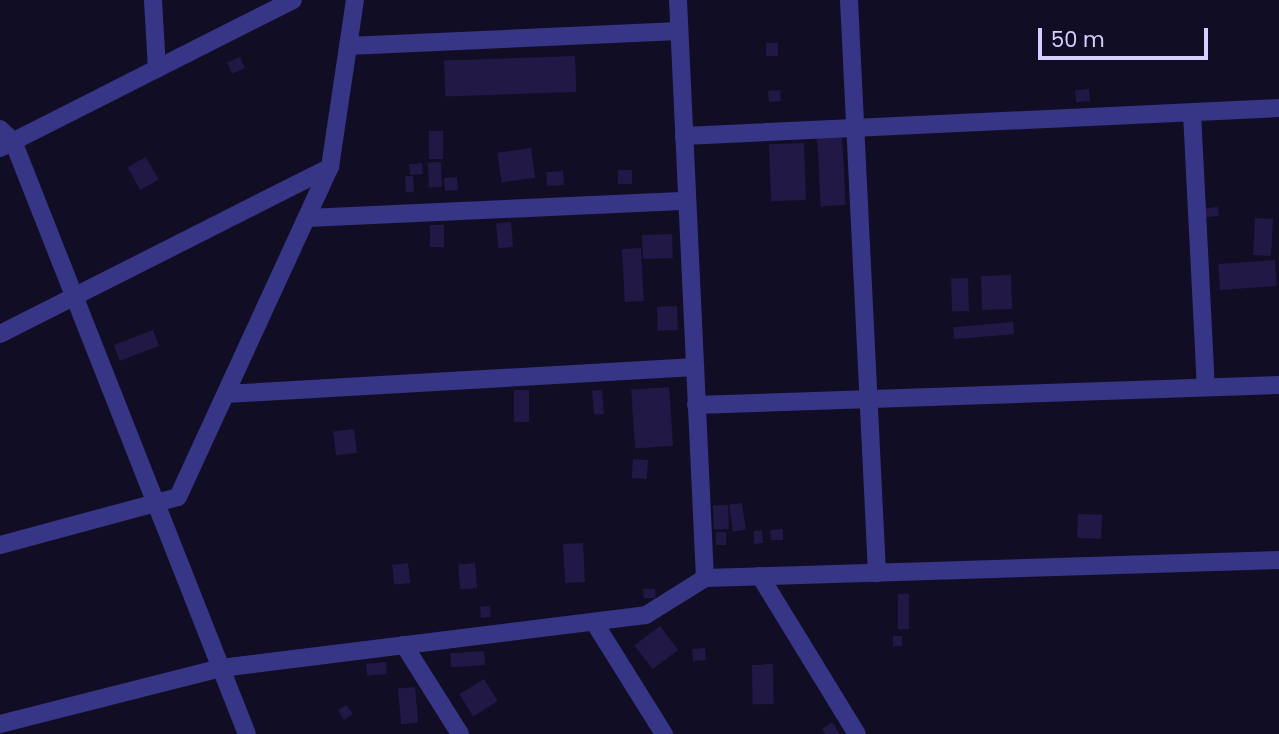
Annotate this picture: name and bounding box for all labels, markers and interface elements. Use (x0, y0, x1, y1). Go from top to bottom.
scale bar (1041, 14, 1211, 58)
text: 50 m (1051, 25, 1105, 54)

